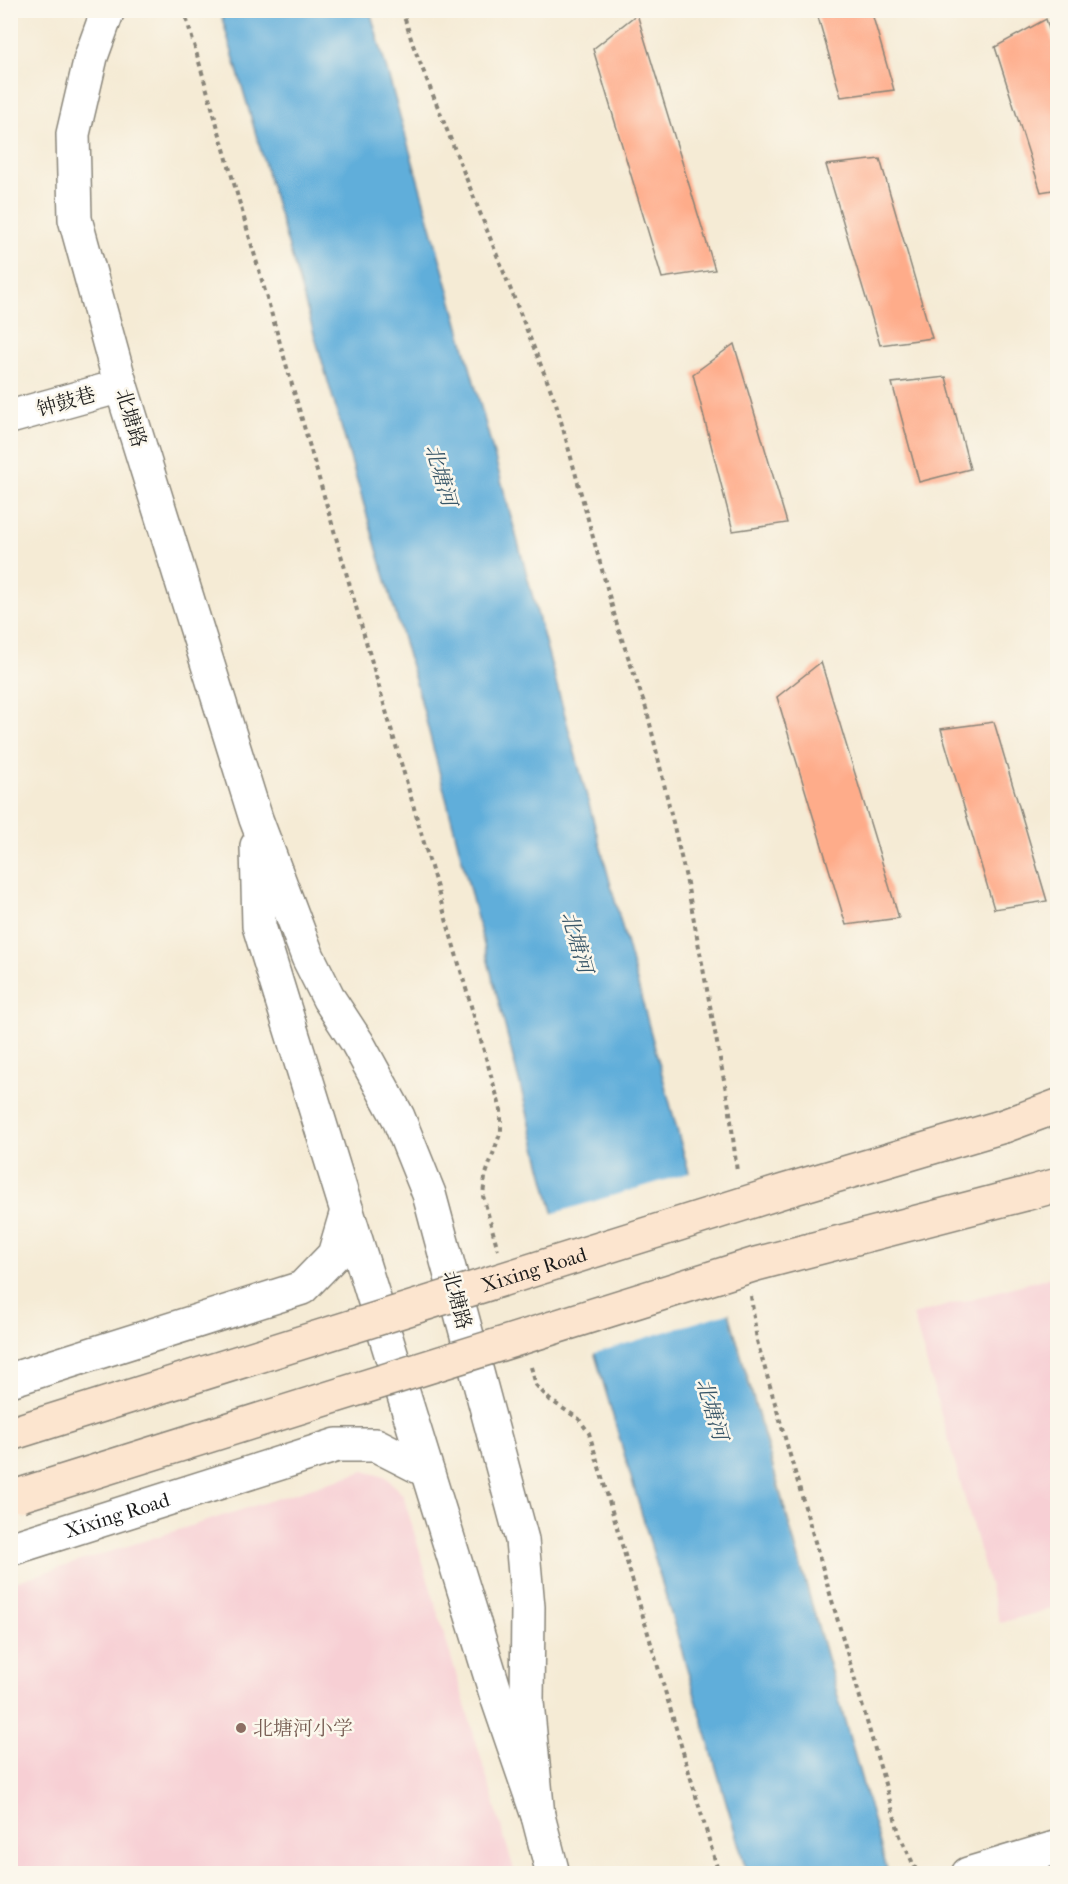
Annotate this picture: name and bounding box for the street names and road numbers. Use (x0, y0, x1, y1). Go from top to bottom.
street label: 钟鼓巷 (34, 383, 98, 421)
street label: 北塘路 (111, 386, 151, 450)
street label: Xixing Road (478, 1242, 590, 1297)
street label: 北塘路 (438, 1268, 476, 1332)
street label: Xixing Road (61, 1487, 173, 1543)

